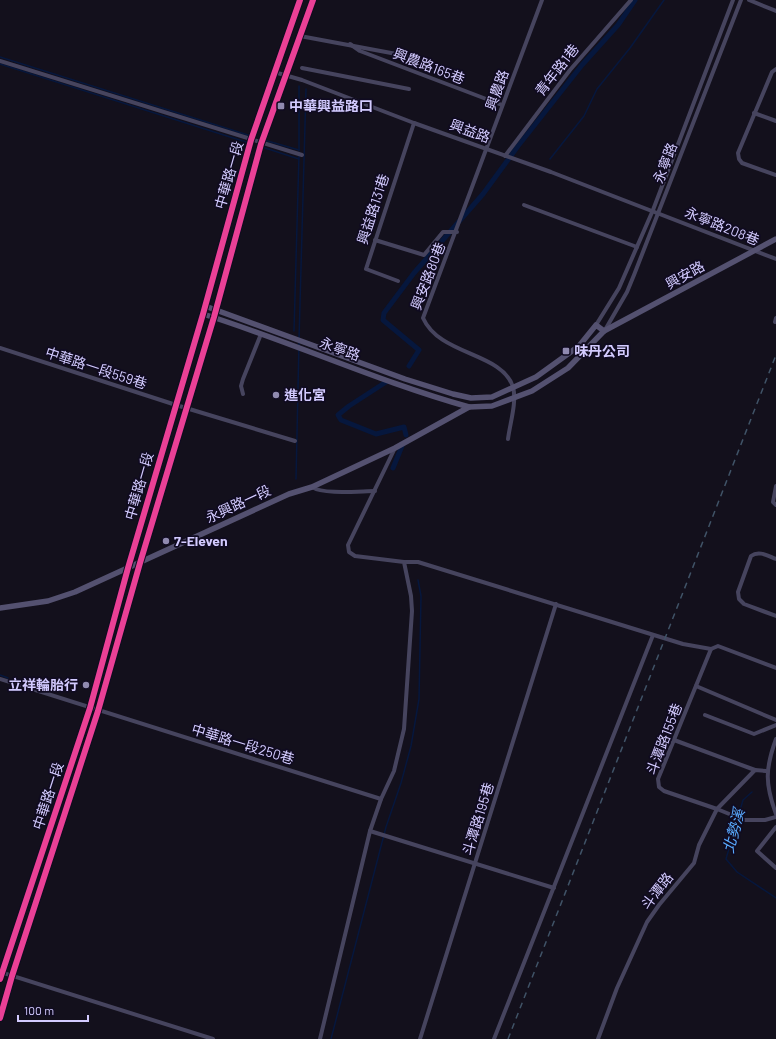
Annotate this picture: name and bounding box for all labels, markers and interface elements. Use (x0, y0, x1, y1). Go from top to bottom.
street label: 青年路1巷 (531, 40, 582, 99)
street label: 興農路165巷 (391, 44, 467, 87)
street label: 興農路 (481, 67, 512, 112)
place label: 中華興益路口 (289, 97, 373, 114)
marker: 中華興益路口 (276, 101, 286, 111)
street label: 興益路 (448, 115, 493, 146)
street label: 中華路一段 (211, 139, 246, 211)
street label: 永寧路 (649, 140, 680, 185)
street label: 興益路131巷 (353, 172, 392, 246)
street label: 永寧路208巷 (683, 203, 762, 248)
street label: 興安路80巷 (407, 240, 448, 312)
street label: 興安路 (662, 257, 707, 292)
street label: 永寧路 (318, 333, 363, 364)
place label: 味丹公司 (574, 342, 630, 359)
street label: 中華路一段559巷 (43, 343, 149, 392)
marker: 味丹公司 (561, 346, 571, 356)
place label: 進化宮 (284, 386, 326, 403)
marker: 進化宮 (271, 390, 281, 400)
street label: 中華路一段 (121, 450, 156, 522)
street label: 永興路一段 (202, 481, 273, 526)
place label: 7-Eleven (174, 532, 228, 549)
marker: 7-Eleven (161, 536, 171, 546)
place label: 立祥輪胎行 (8, 676, 78, 693)
marker: 立祥輪胎行 (81, 680, 91, 690)
street label: 斗潭路155巷 (642, 701, 685, 777)
street label: 中華路一段250巷 (190, 720, 297, 767)
street label: 中華路一段 (29, 760, 66, 832)
street label: 斗潭路195巷 (458, 780, 497, 857)
water label: 北勢溪 (719, 805, 748, 855)
street label: 斗潭路 (637, 869, 676, 912)
scale bar (18, 997, 88, 1023)
text: 100 m (24, 1003, 54, 1017)

